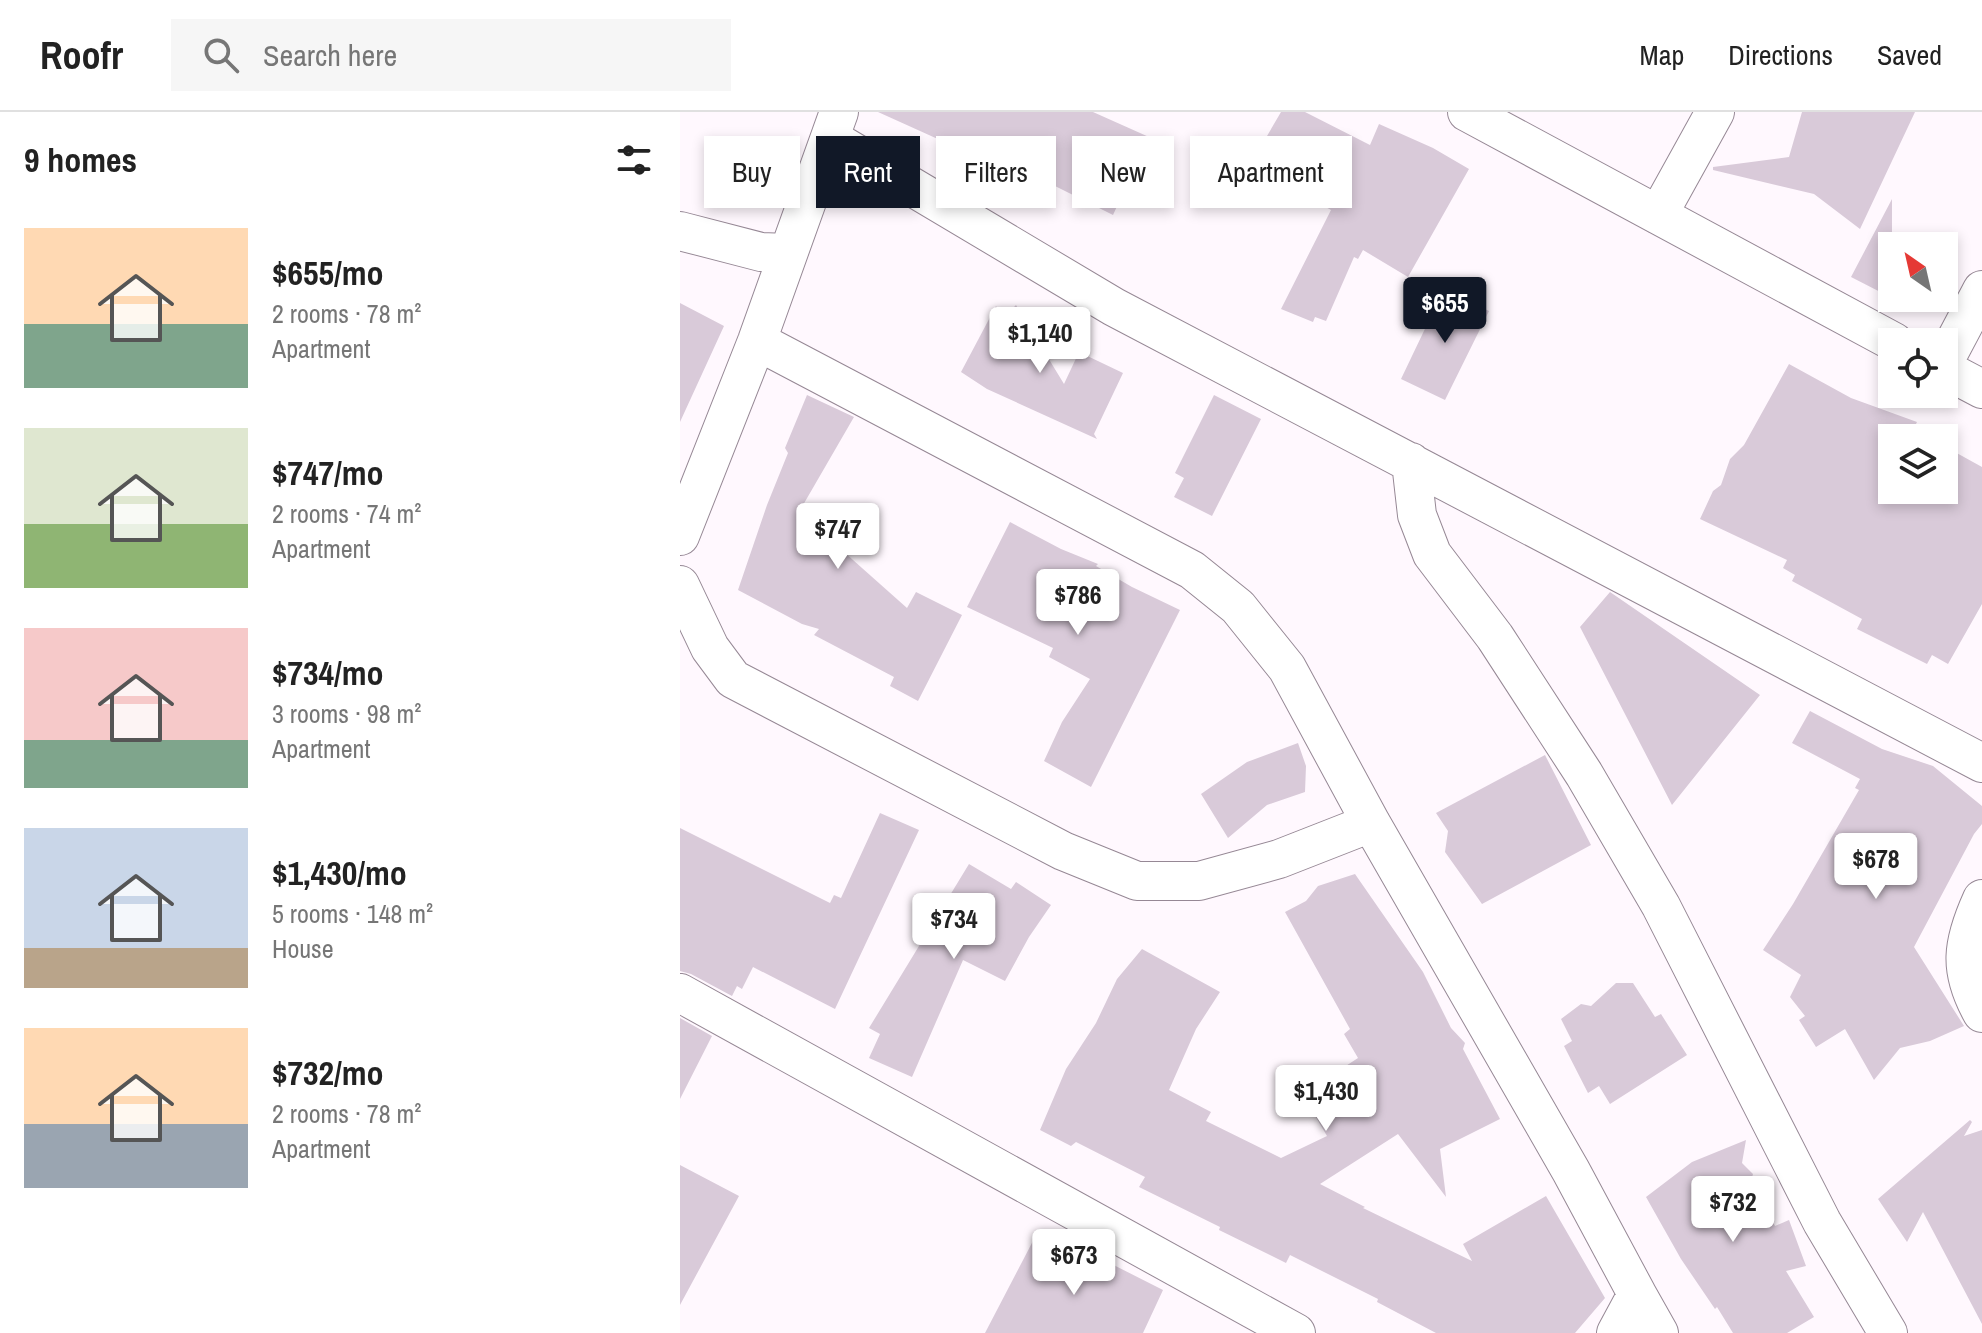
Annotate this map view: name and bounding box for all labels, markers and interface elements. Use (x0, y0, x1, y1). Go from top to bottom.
search box (171, 19, 731, 91)
text: Roofr (40, 30, 123, 81)
icon: search (199, 33, 243, 77)
text: Search here (263, 35, 397, 75)
text: Map (1640, 36, 1684, 74)
text: Directions (1728, 36, 1833, 74)
text: Saved (1877, 36, 1942, 74)
chip: Buy (704, 136, 800, 208)
chip: Rent (816, 136, 920, 208)
chip: Filters (936, 136, 1056, 208)
chip: New (1072, 136, 1174, 208)
chip: Apartment (1190, 136, 1352, 208)
text: 9 homes (24, 137, 137, 183)
icon: filters (612, 138, 656, 182)
north arrow (1878, 232, 1958, 312)
map controls (1878, 232, 1958, 504)
text: $655/mo (272, 250, 384, 296)
icon: home (88, 260, 184, 356)
pin: $655 (1398, 277, 1492, 345)
text: $655 (1421, 285, 1469, 320)
text: 2 rooms · 78 m² (272, 296, 421, 331)
pin: $1,140 (975, 307, 1105, 375)
text: $1,140 (1007, 315, 1073, 350)
button: locate (1878, 328, 1958, 408)
text: Apartment (272, 331, 370, 366)
button: layers (1878, 424, 1958, 504)
text: $747/mo (272, 450, 384, 496)
icon: home (88, 460, 184, 556)
text: 2 rooms · 74 m² (272, 496, 421, 531)
pin: $747 (791, 503, 885, 571)
text: $747 (814, 511, 862, 546)
text: Apartment (272, 531, 370, 566)
pin: $786 (1031, 569, 1125, 637)
text: $786 (1054, 577, 1102, 612)
text: $734/mo (272, 650, 384, 696)
icon: home (88, 660, 184, 756)
text: 3 rooms · 98 m² (272, 696, 421, 731)
text: Apartment (272, 731, 370, 766)
pin: $678 (1829, 833, 1923, 901)
text: $678 (1852, 841, 1900, 876)
text: $1,430/mo (272, 850, 407, 896)
icon: home (88, 860, 184, 956)
pin: $734 (907, 893, 1001, 961)
text: 5 rooms · 148 m² (272, 896, 433, 931)
text: $734 (930, 901, 978, 936)
text: House (272, 931, 334, 966)
text: $732/mo (272, 1050, 384, 1096)
icon: home (88, 1060, 184, 1156)
pin: $1,430 (1261, 1065, 1391, 1133)
text: $1,430 (1293, 1073, 1359, 1108)
text: 2 rooms · 78 m² (272, 1096, 421, 1131)
text: Apartment (272, 1131, 370, 1166)
pin: $732 (1686, 1176, 1780, 1244)
text: $732 (1709, 1184, 1757, 1219)
pin: $673 (1027, 1229, 1121, 1297)
text: $673 (1050, 1237, 1098, 1272)

